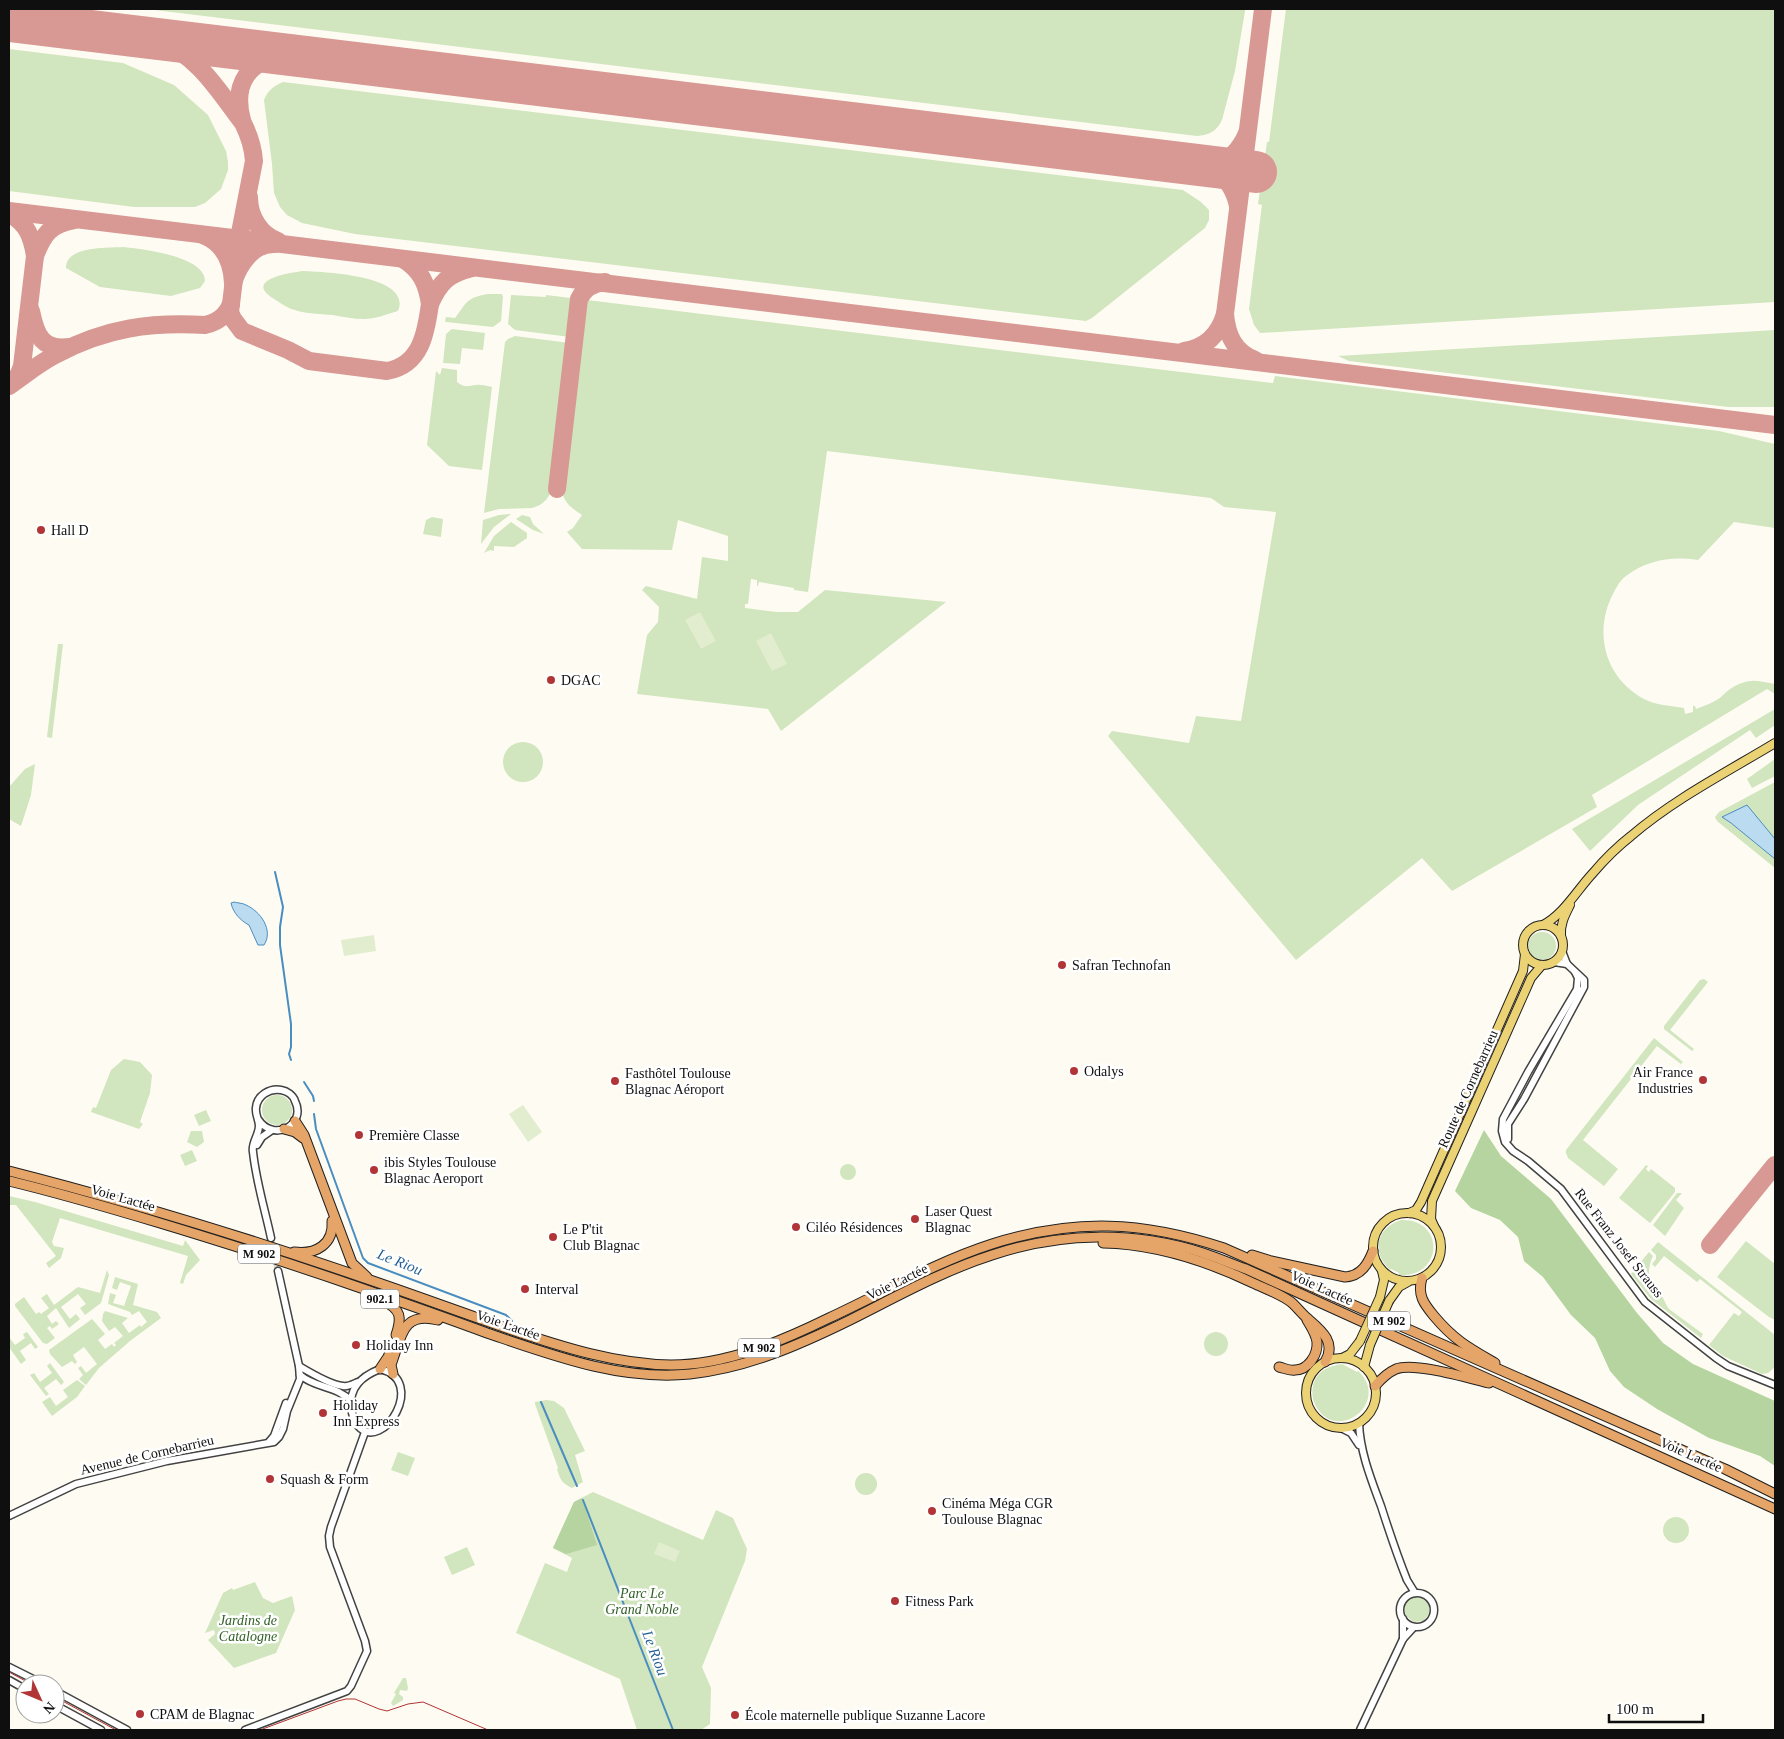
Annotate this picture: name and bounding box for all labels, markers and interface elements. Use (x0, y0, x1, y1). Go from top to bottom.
place label: Hall D (51, 523, 89, 538)
marker: Hall D (35, 524, 47, 536)
place label: DGAC (561, 673, 601, 688)
marker: DGAC (545, 674, 557, 686)
place label: Safran Technofan (1072, 958, 1171, 973)
marker: Safran Technofan (1056, 959, 1068, 971)
street label: Route de Cornebarrieu (1435, 1028, 1501, 1150)
place label: Odalys (1084, 1064, 1124, 1079)
marker: Odalys (1068, 1065, 1080, 1077)
place label: Air France Industries (1633, 1065, 1693, 1096)
place label: Fasthôtel Toulouse Blagnac Aéroport (625, 1066, 731, 1097)
marker: Air France Industries (1697, 1074, 1709, 1086)
marker: Fasthôtel Toulouse Blagnac Aéroport (609, 1075, 621, 1087)
place label: Première Classe (369, 1128, 460, 1143)
marker: Première Classe (353, 1129, 365, 1141)
place label: ibis Styles Toulouse Blagnac Aeroport (384, 1155, 496, 1186)
marker: ibis Styles Toulouse Blagnac Aeroport (368, 1164, 380, 1176)
street label: Voie Lactée (89, 1182, 157, 1214)
street label: Rue Franz Josef Strauss (1572, 1186, 1666, 1300)
place label: Laser Quest Blagnac (925, 1204, 992, 1235)
marker: Laser Quest Blagnac (909, 1213, 921, 1225)
place label: Ciléo Résidences (806, 1220, 903, 1235)
marker: Ciléo Résidences (790, 1221, 802, 1233)
place label: Le P'tit Club Blagnac (563, 1222, 640, 1253)
marker: Le P'tit Club Blagnac (547, 1231, 559, 1243)
road number: M 902 (238, 1244, 280, 1264)
water label: Le Riou (374, 1245, 425, 1278)
street label: Voie Lactée (864, 1261, 930, 1303)
street label: Voie Lactée (1289, 1268, 1355, 1308)
place label: Interval (535, 1282, 579, 1297)
marker: Interval (519, 1283, 531, 1295)
road number: 902.1 (361, 1290, 399, 1308)
street label: Voie Lactée (474, 1307, 542, 1343)
road number: M 902 (1368, 1312, 1410, 1330)
place label: Holiday Inn (366, 1338, 433, 1353)
marker: Holiday Inn (350, 1339, 362, 1351)
road number: M 902 (738, 1339, 780, 1358)
place label: Holiday Inn Express (333, 1398, 400, 1429)
marker: Holiday Inn Express (317, 1407, 329, 1419)
street label: Avenue de Cornebarrieu (79, 1432, 215, 1478)
street label: Voie Lactée (1658, 1435, 1724, 1475)
place label: Squash & Form (280, 1472, 369, 1487)
marker: Squash & Form (264, 1473, 276, 1485)
place label: Cinéma Méga CGR Toulouse Blagnac (942, 1496, 1054, 1527)
marker: Cinéma Méga CGR Toulouse Blagnac (926, 1505, 938, 1517)
park label: Parc Le Grand Noble (605, 1586, 679, 1617)
place label: Fitness Park (905, 1594, 974, 1609)
marker: Fitness Park (889, 1595, 901, 1607)
park label: Jardins de Catalogne (219, 1613, 277, 1644)
water label: Le Riou (639, 1627, 671, 1678)
north arrow (15, 1674, 65, 1724)
scale bar (1609, 1692, 1703, 1724)
text: N (40, 1699, 58, 1717)
text: 100 m (1616, 1701, 1654, 1717)
place label: CPAM de Blagnac (150, 1707, 254, 1722)
place label: École maternelle publique Suzanne Lacore (745, 1707, 985, 1723)
marker: CPAM de Blagnac (134, 1708, 146, 1720)
marker: École maternelle publique Suzanne Lacore (729, 1709, 741, 1721)

